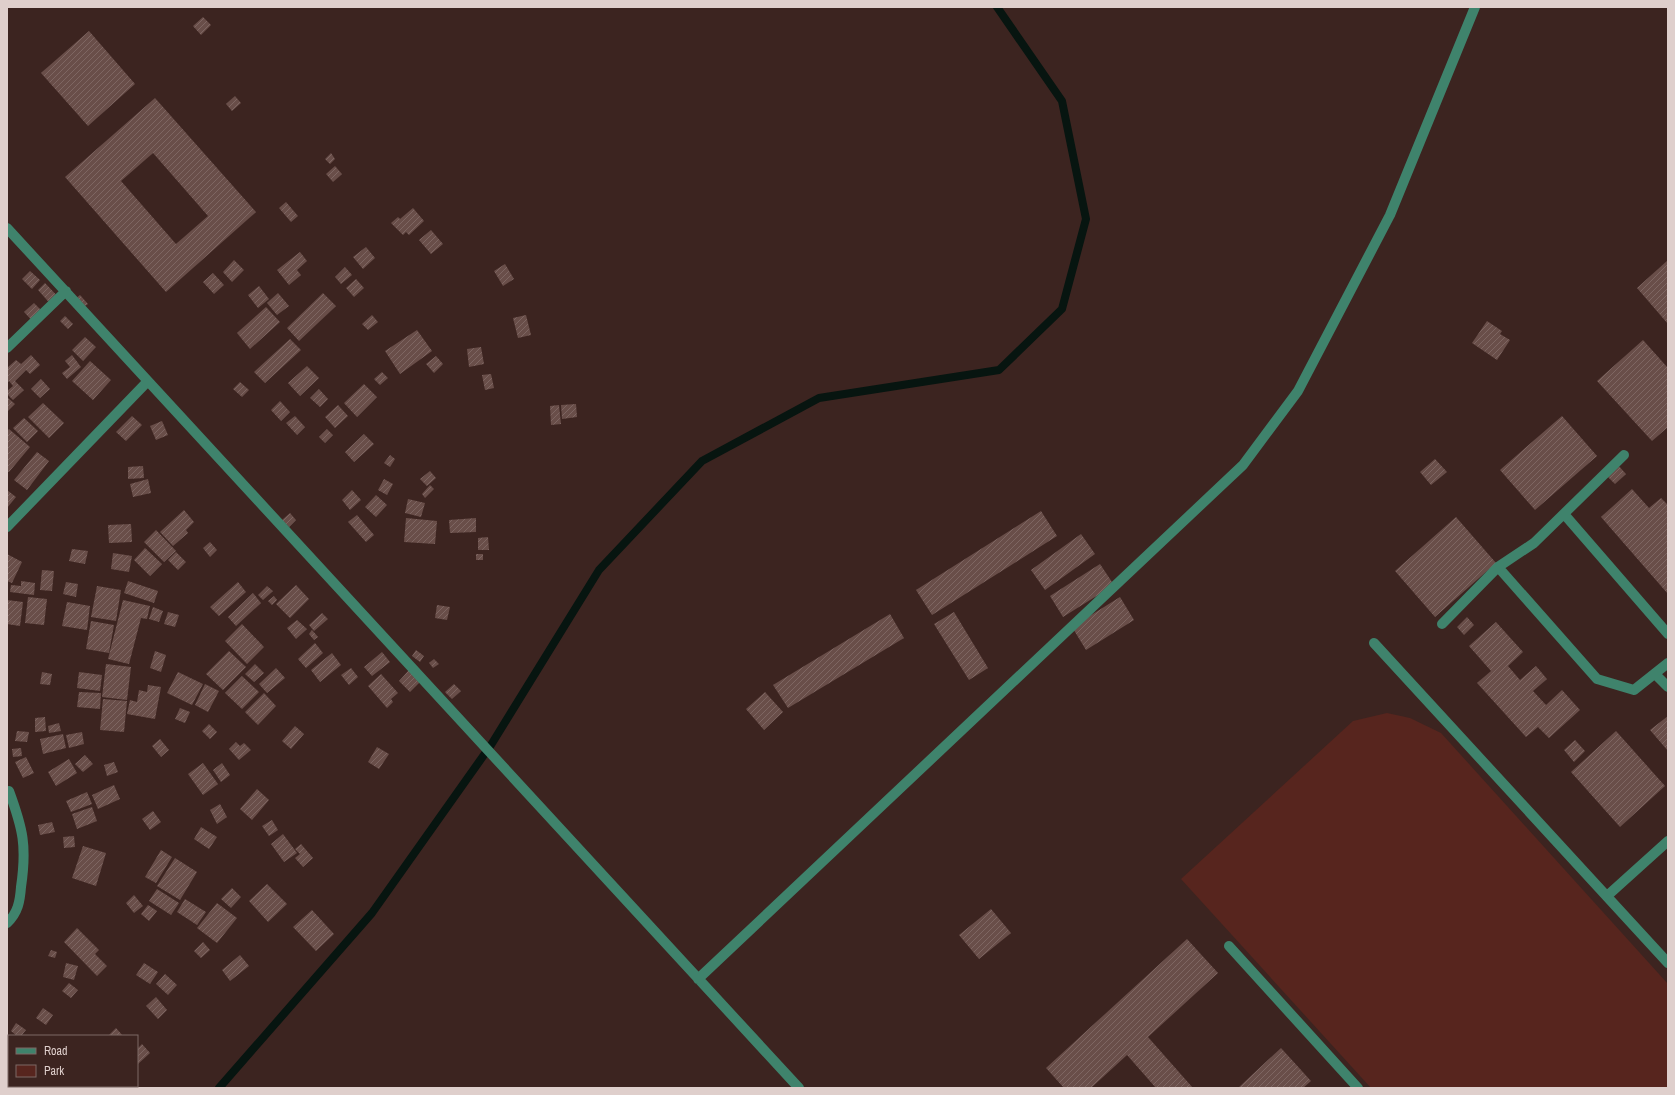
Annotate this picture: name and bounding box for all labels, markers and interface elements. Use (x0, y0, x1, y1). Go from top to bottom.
legend (8, 1035, 138, 1087)
text: Road (44, 1043, 68, 1059)
text: Park (44, 1063, 64, 1079)

